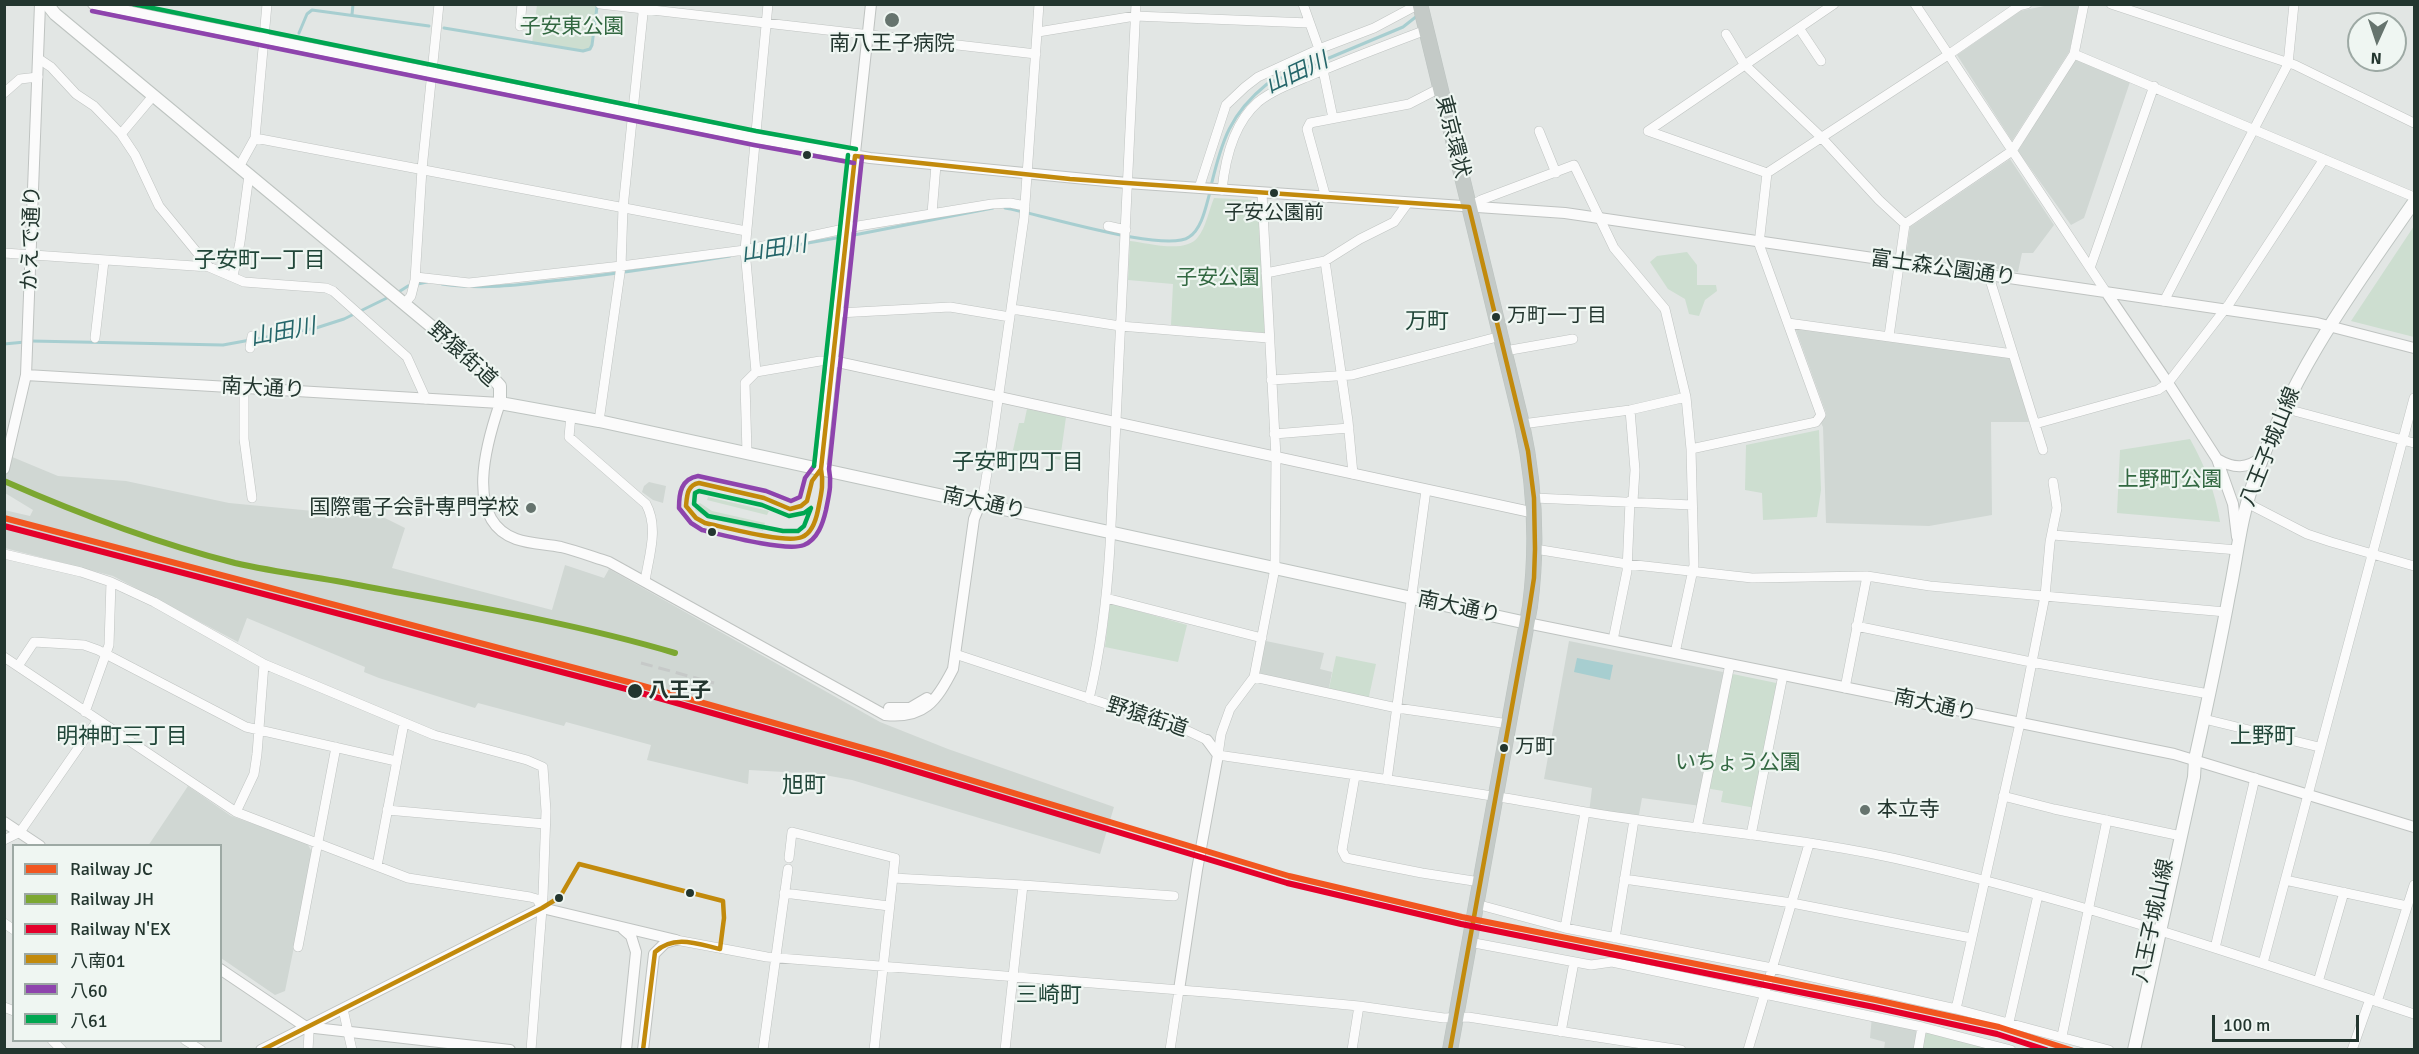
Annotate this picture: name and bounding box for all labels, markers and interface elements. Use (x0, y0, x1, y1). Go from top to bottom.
marker: 南八王子病院 (883, 11, 901, 29)
north arrow (2347, 12, 2407, 72)
park label: 子安東公園 (520, 14, 624, 40)
place label: 南八王子病院 (829, 31, 955, 57)
water label: 山田川 (1262, 48, 1332, 100)
text: N (2370, 48, 2382, 68)
street label: 東京環状 (1430, 93, 1474, 181)
unlabelled marker (801, 149, 813, 161)
street label: かえで通り (18, 185, 46, 291)
marker: 子安公園前 (1268, 187, 1280, 199)
place label: 子安公園前 (1224, 202, 1324, 226)
water label: 山田川 (739, 232, 809, 268)
street label: 富士森公園通り (1868, 246, 2018, 292)
district label: 子安町一丁目 (194, 248, 326, 274)
park label: 子安公園 (1176, 265, 1260, 291)
place label: 万町一丁目 (1507, 305, 1607, 329)
district label: 万町 (1405, 309, 1449, 335)
marker: 万町一丁目 (1490, 311, 1502, 323)
water label: 山田川 (248, 314, 318, 352)
street label: 野猿街道 (422, 318, 502, 392)
street label: 南大通り (220, 374, 306, 404)
street label: 八王子城山線 (2236, 384, 2306, 510)
district label: 子安町四丁目 (952, 450, 1084, 476)
park label: 上野町公園 (2118, 467, 2222, 493)
street label: 南大通り (940, 483, 1028, 525)
place label: 国際電子会計専門学校 (309, 495, 519, 521)
marker: 国際電子会計専門学校 (524, 501, 538, 515)
unlabelled marker (706, 526, 718, 538)
street label: 南大通り (1415, 587, 1503, 629)
place label: 八王子 (648, 678, 711, 704)
marker: 八王子 (626, 682, 644, 700)
street label: 南大通り (1891, 685, 1979, 727)
street label: 野猿街道 (1103, 693, 1191, 743)
district label: 明神町三丁目 (56, 724, 188, 750)
district label: 上野町 (2230, 724, 2296, 750)
place label: 万町 (1515, 736, 1555, 760)
marker: 万町 (1498, 742, 1510, 754)
park label: いちょう公園 (1675, 750, 1801, 776)
district label: 旭町 (782, 773, 826, 799)
place label: 本立寺 (1877, 797, 1940, 823)
marker: 本立寺 (1858, 803, 1872, 817)
legend (12, 844, 222, 1042)
street label: 八王子城山線 (2129, 857, 2179, 985)
text: Railway JC (70, 858, 153, 880)
unlabelled marker (684, 887, 696, 899)
text: Railway JH (70, 888, 154, 910)
unlabelled marker (553, 892, 565, 904)
text: Railway N'EX (70, 918, 171, 940)
text: 八南01 (70, 950, 125, 972)
text: 八60 (70, 980, 107, 1002)
district label: 三崎町 (1016, 983, 1082, 1009)
scale bar (2215, 1003, 2362, 1041)
text: 八61 (70, 1010, 107, 1032)
text: 100 m (2223, 1014, 2270, 1036)

